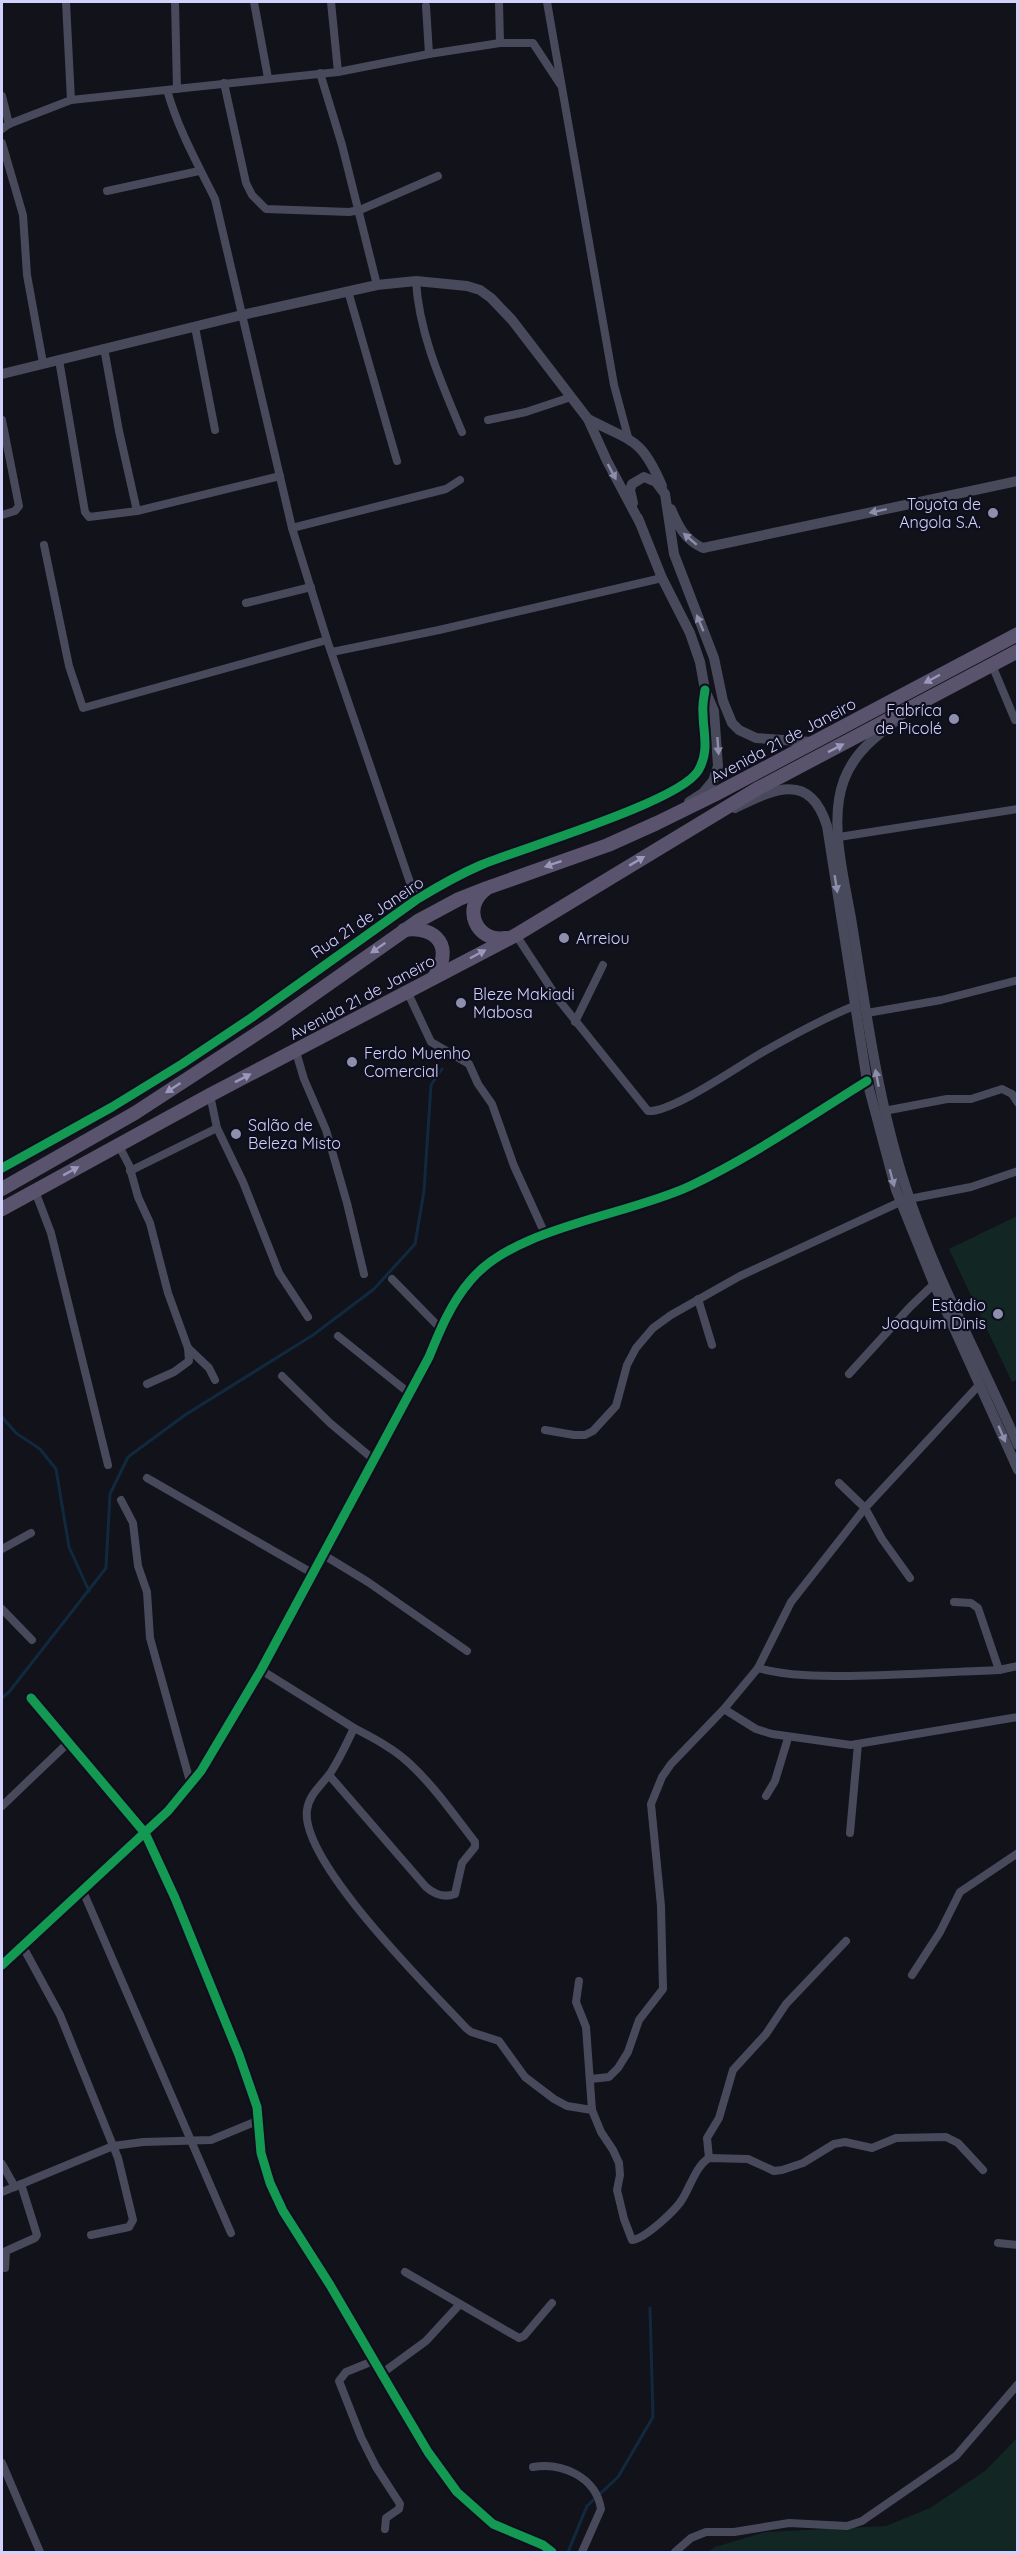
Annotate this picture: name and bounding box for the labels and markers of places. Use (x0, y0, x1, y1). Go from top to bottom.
place label: Toyota de Angola S.A. (899, 494, 981, 532)
marker: Toyota de Angola S.A. (986, 506, 1000, 520)
place label: Fabríca de Picolé (875, 700, 942, 738)
marker: Fabríca de Picolé (947, 712, 961, 726)
place label: Arreiou (576, 928, 630, 948)
marker: Arreiou (557, 931, 571, 945)
place label: Bleze Makiadi Mabosa (473, 984, 575, 1022)
marker: Bleze Makiadi Mabosa (454, 996, 468, 1010)
place label: Ferdo Muenho Comercial (364, 1043, 471, 1081)
marker: Ferdo Muenho Comercial (345, 1055, 359, 1069)
place label: Salão de Beleza Misto (248, 1115, 341, 1153)
marker: Salão de Beleza Misto (229, 1127, 243, 1141)
place label: Estádio Joaquim Dinis (881, 1295, 986, 1333)
marker: Estádio Joaquim Dinis (991, 1307, 1005, 1321)

